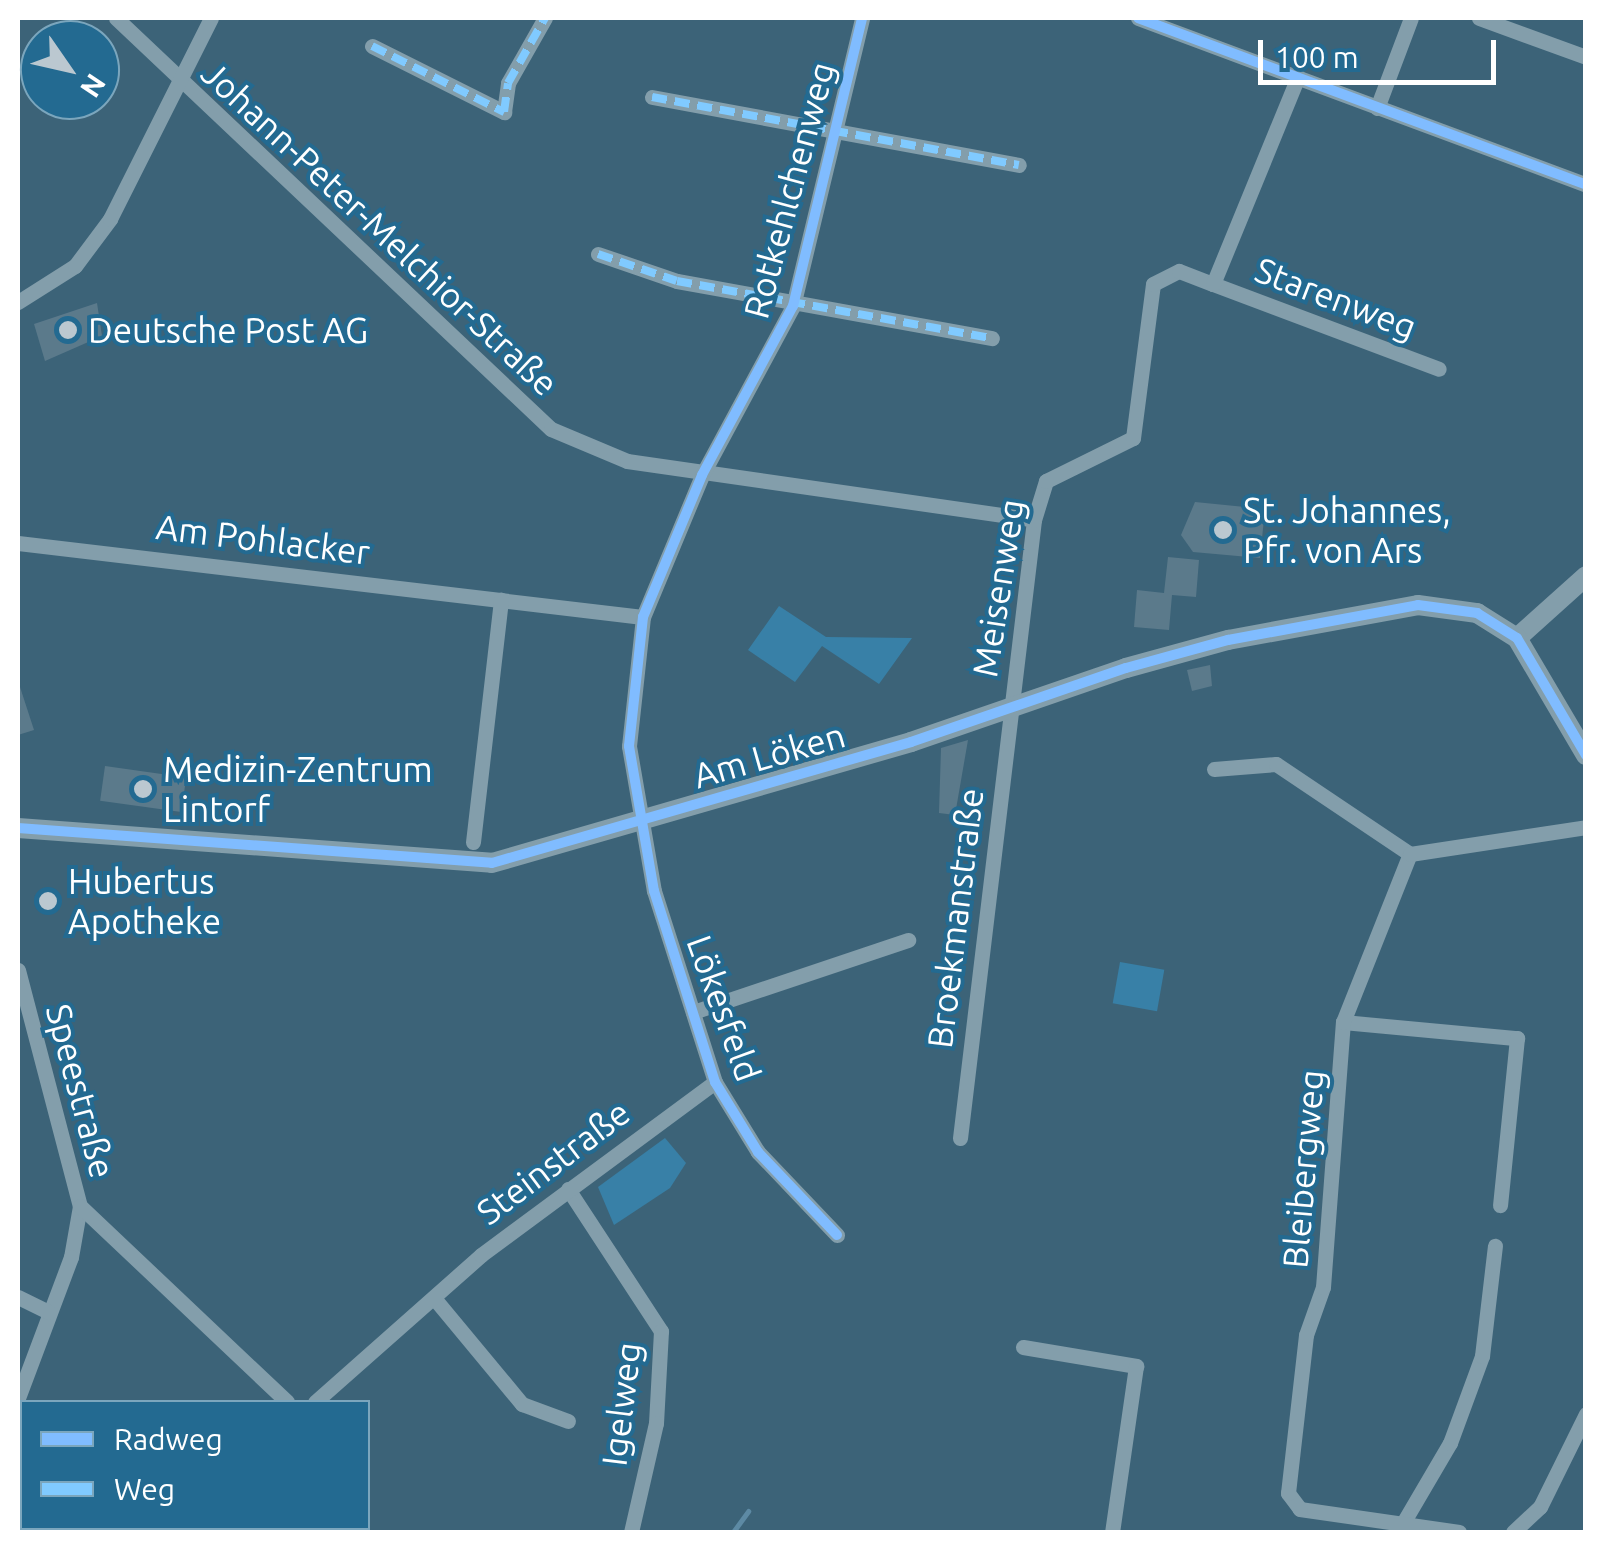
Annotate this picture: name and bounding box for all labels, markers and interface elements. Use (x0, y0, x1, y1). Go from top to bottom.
north arrow (20, 20, 120, 120)
scale bar (1263, 20, 1500, 82)
text: 100 m (1275, 40, 1359, 74)
street label: Johann-Peter-Melchior-Straße (193, 52, 567, 404)
street label: Rotkehlchenweg (735, 57, 843, 323)
text: N (75, 69, 112, 103)
street label: Starenweg (1250, 248, 1422, 348)
place label: Deutsche Post AG (88, 309, 368, 351)
marker: Deutsche Post AG (57, 319, 79, 341)
place label: St. Johannes, Pfr. von Ars (1243, 489, 1451, 571)
street label: Meisenweg (963, 496, 1033, 680)
street label: Am Pohlacker (154, 505, 372, 573)
marker: St. Johannes, Pfr. von Ars (1212, 519, 1234, 541)
street label: Am Löken (688, 713, 850, 797)
place label: Medizin-Zentrum Lintorf (163, 748, 433, 830)
marker: Medizin-Zentrum Lintorf (132, 778, 154, 800)
street label: Broekmanstraße (918, 786, 992, 1050)
place label: Hubertus Apotheke (68, 860, 221, 942)
marker: Hubertus Apotheke (37, 890, 59, 912)
street label: Lökesfeld (678, 929, 770, 1087)
street label: Speestraße (38, 1000, 124, 1182)
street label: Bleibergweg (1273, 1068, 1333, 1270)
street label: Steinstraße (468, 1091, 638, 1233)
street label: Igelweg (593, 1340, 649, 1468)
legend (20, 1400, 370, 1530)
text: Radweg (114, 1422, 223, 1456)
text: Weg (114, 1472, 175, 1506)

